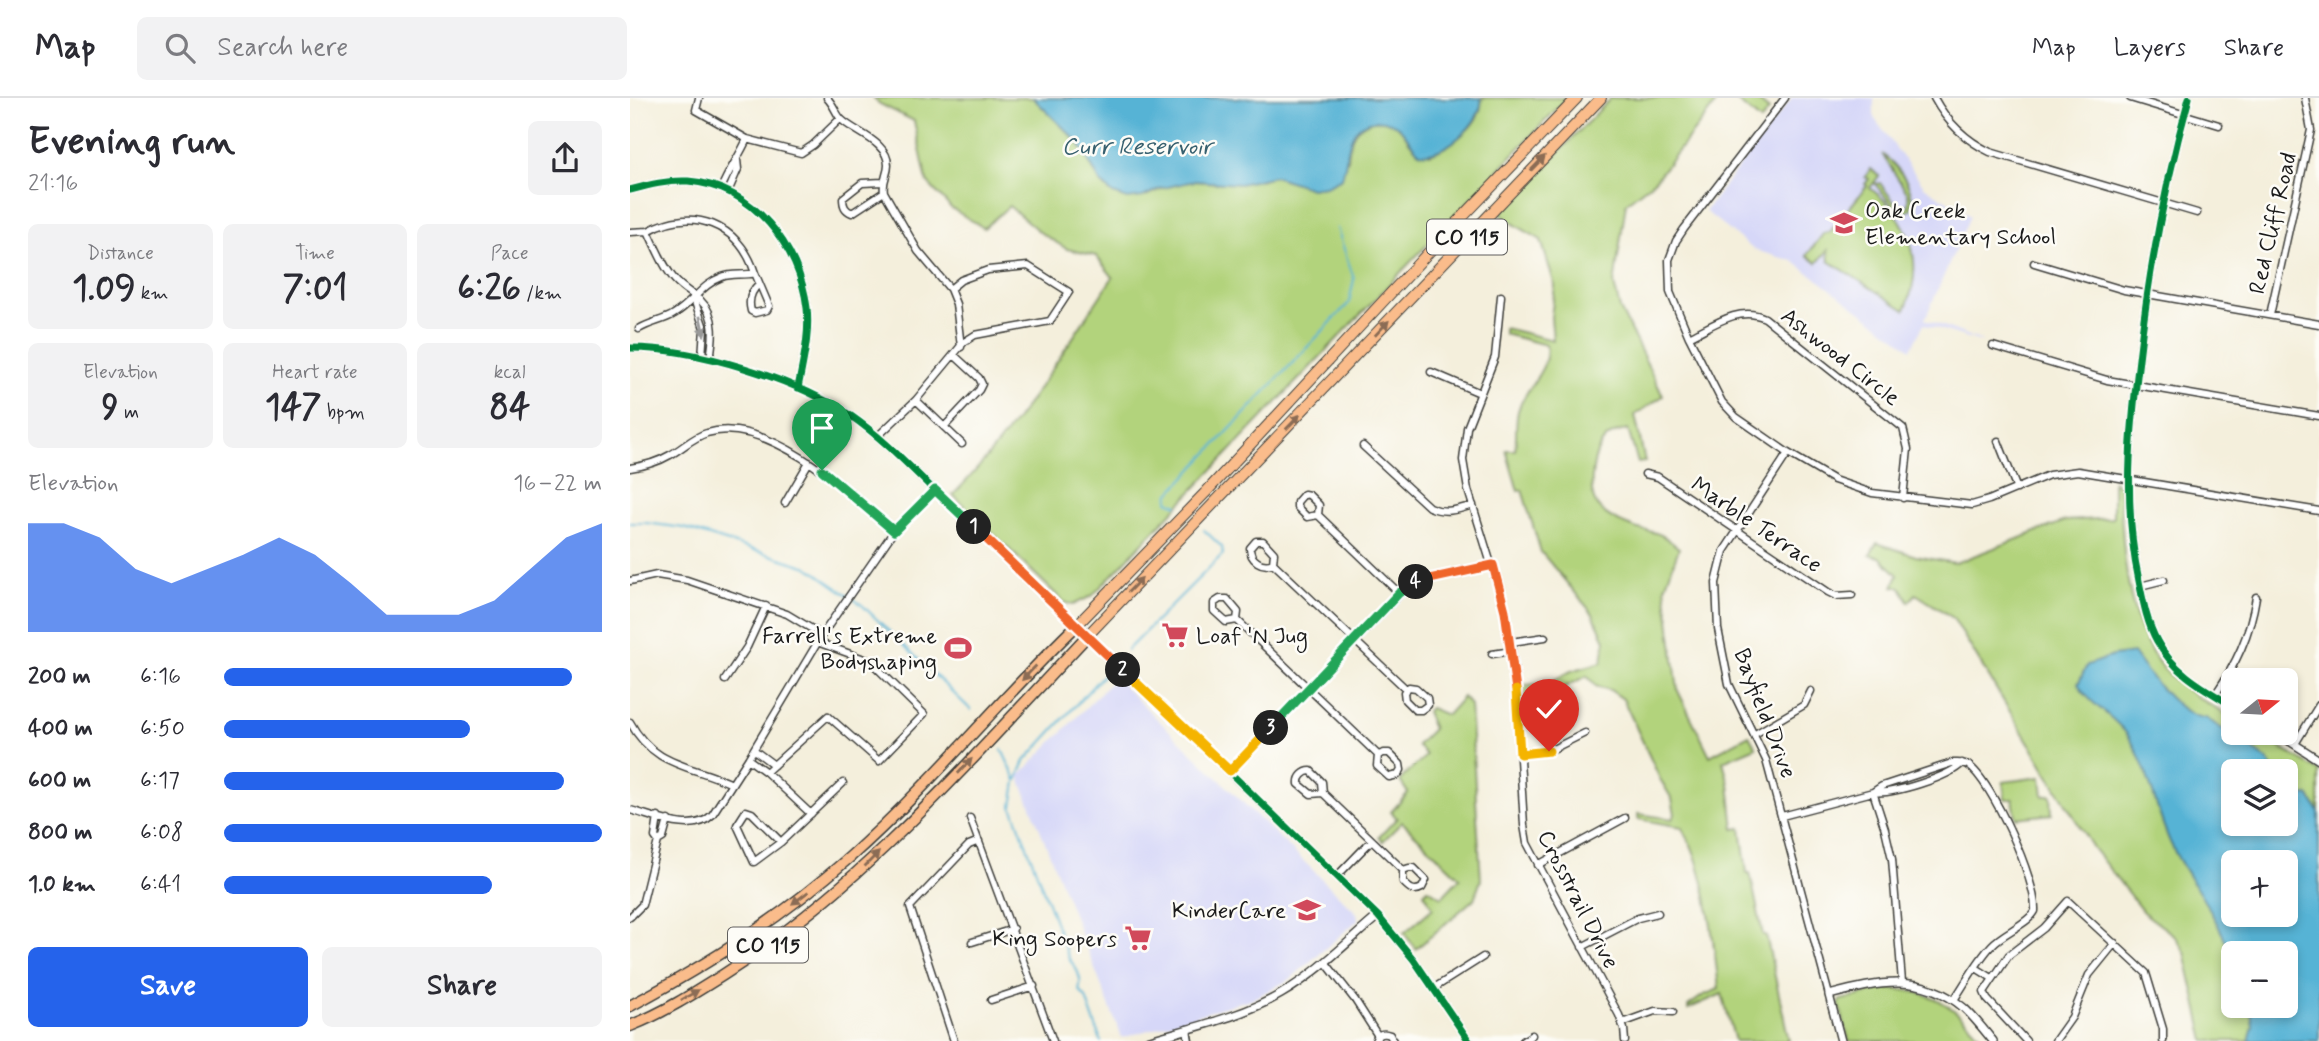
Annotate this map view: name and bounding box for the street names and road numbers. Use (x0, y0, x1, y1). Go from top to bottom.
street label: Red Cliff Road (2243, 150, 2305, 297)
road number: CO 115 (1427, 220, 1507, 254)
street label: Ashwood Circle (1774, 302, 1905, 414)
street label: Marble Terrace (1684, 471, 1827, 581)
street label: Bayfield Drive (1726, 645, 1803, 783)
street label: Crosstrail Drive (1529, 825, 1625, 974)
road number: CO 115 (728, 928, 808, 962)

